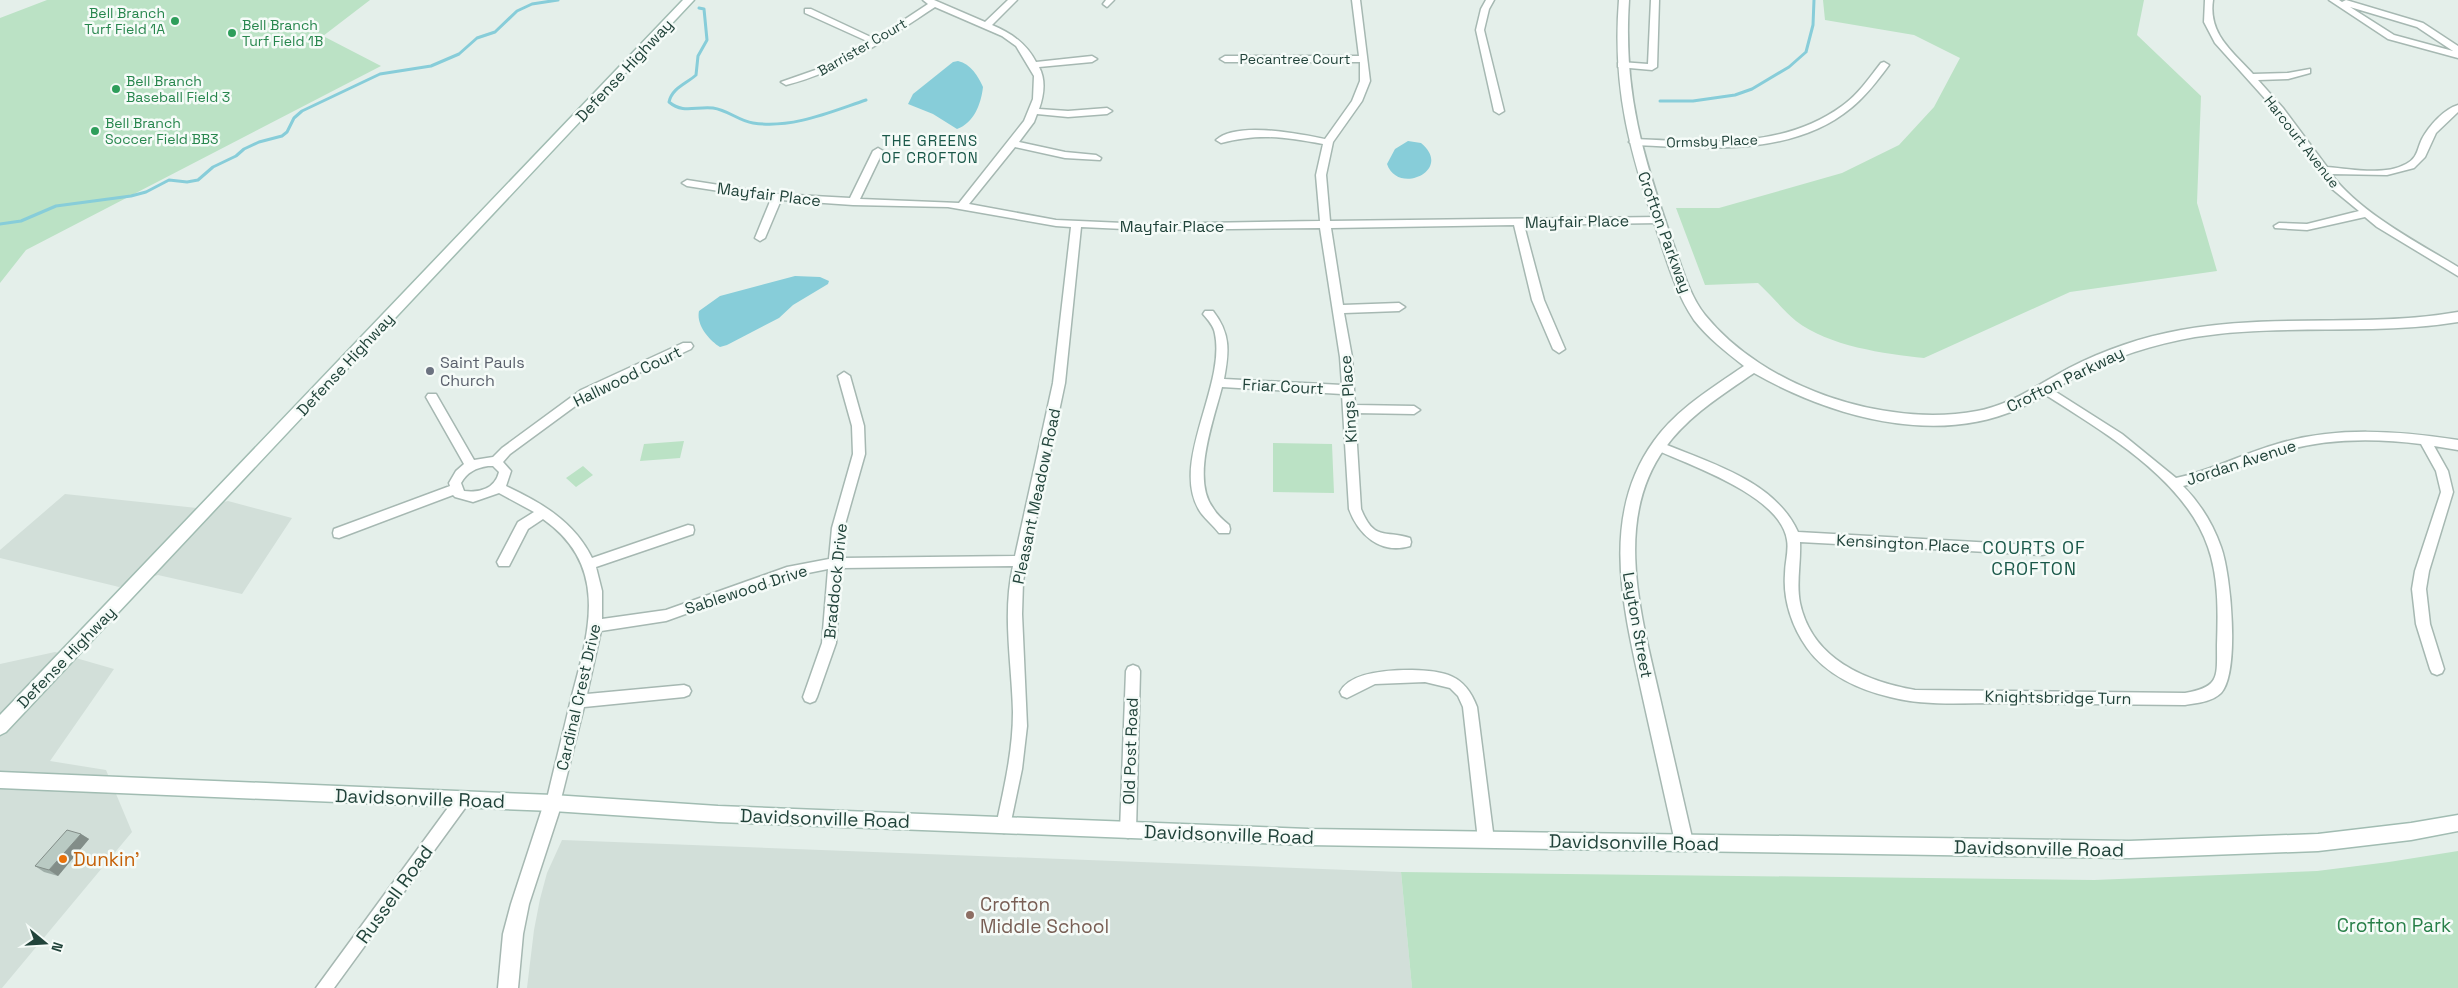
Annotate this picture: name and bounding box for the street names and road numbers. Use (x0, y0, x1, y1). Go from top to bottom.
street label: Defense Highway (571, 14, 678, 126)
street label: Barrister Court (814, 14, 910, 80)
street label: Pecantree Court (1240, 50, 1350, 68)
street label: Harcourt Avenue (2260, 92, 2344, 192)
street label: Ormsby Place (1666, 130, 1758, 152)
street label: Crofton Parkway (1633, 168, 1696, 296)
street label: Mayfair Place (716, 178, 822, 211)
street label: Mayfair Place (1525, 210, 1629, 233)
street label: Mayfair Place (1120, 216, 1224, 237)
street label: Defense Highway (292, 308, 399, 420)
street label: Hallwood Court (570, 341, 685, 412)
street label: Crofton Parkway (2003, 342, 2127, 417)
street label: Kings Place (1335, 354, 1362, 444)
street label: Friar Court (1242, 374, 1324, 399)
street label: Pleasant Meadow Road (1008, 406, 1065, 586)
street label: Jordan Avenue (2183, 435, 2299, 490)
street label: Braddock Drive (819, 522, 852, 640)
street label: Kensington Place (1836, 530, 1970, 557)
street label: Sablewood Drive (682, 560, 810, 619)
street label: Layton Street (1618, 570, 1657, 680)
street label: Defense Highway (12, 602, 120, 713)
street label: Cardinal Crest Drive (551, 622, 606, 773)
street label: Knightsbridge Turn (1984, 686, 2132, 709)
street label: Old Post Road (1118, 697, 1143, 805)
street label: Davidsonville Road (334, 783, 505, 814)
street label: Davidsonville Road (739, 803, 910, 834)
street label: Davidsonville Road (1143, 819, 1314, 850)
street label: Davidsonville Road (1549, 829, 1719, 856)
street label: Davidsonville Road (1954, 835, 2124, 862)
street label: Russell Road (350, 840, 439, 948)

